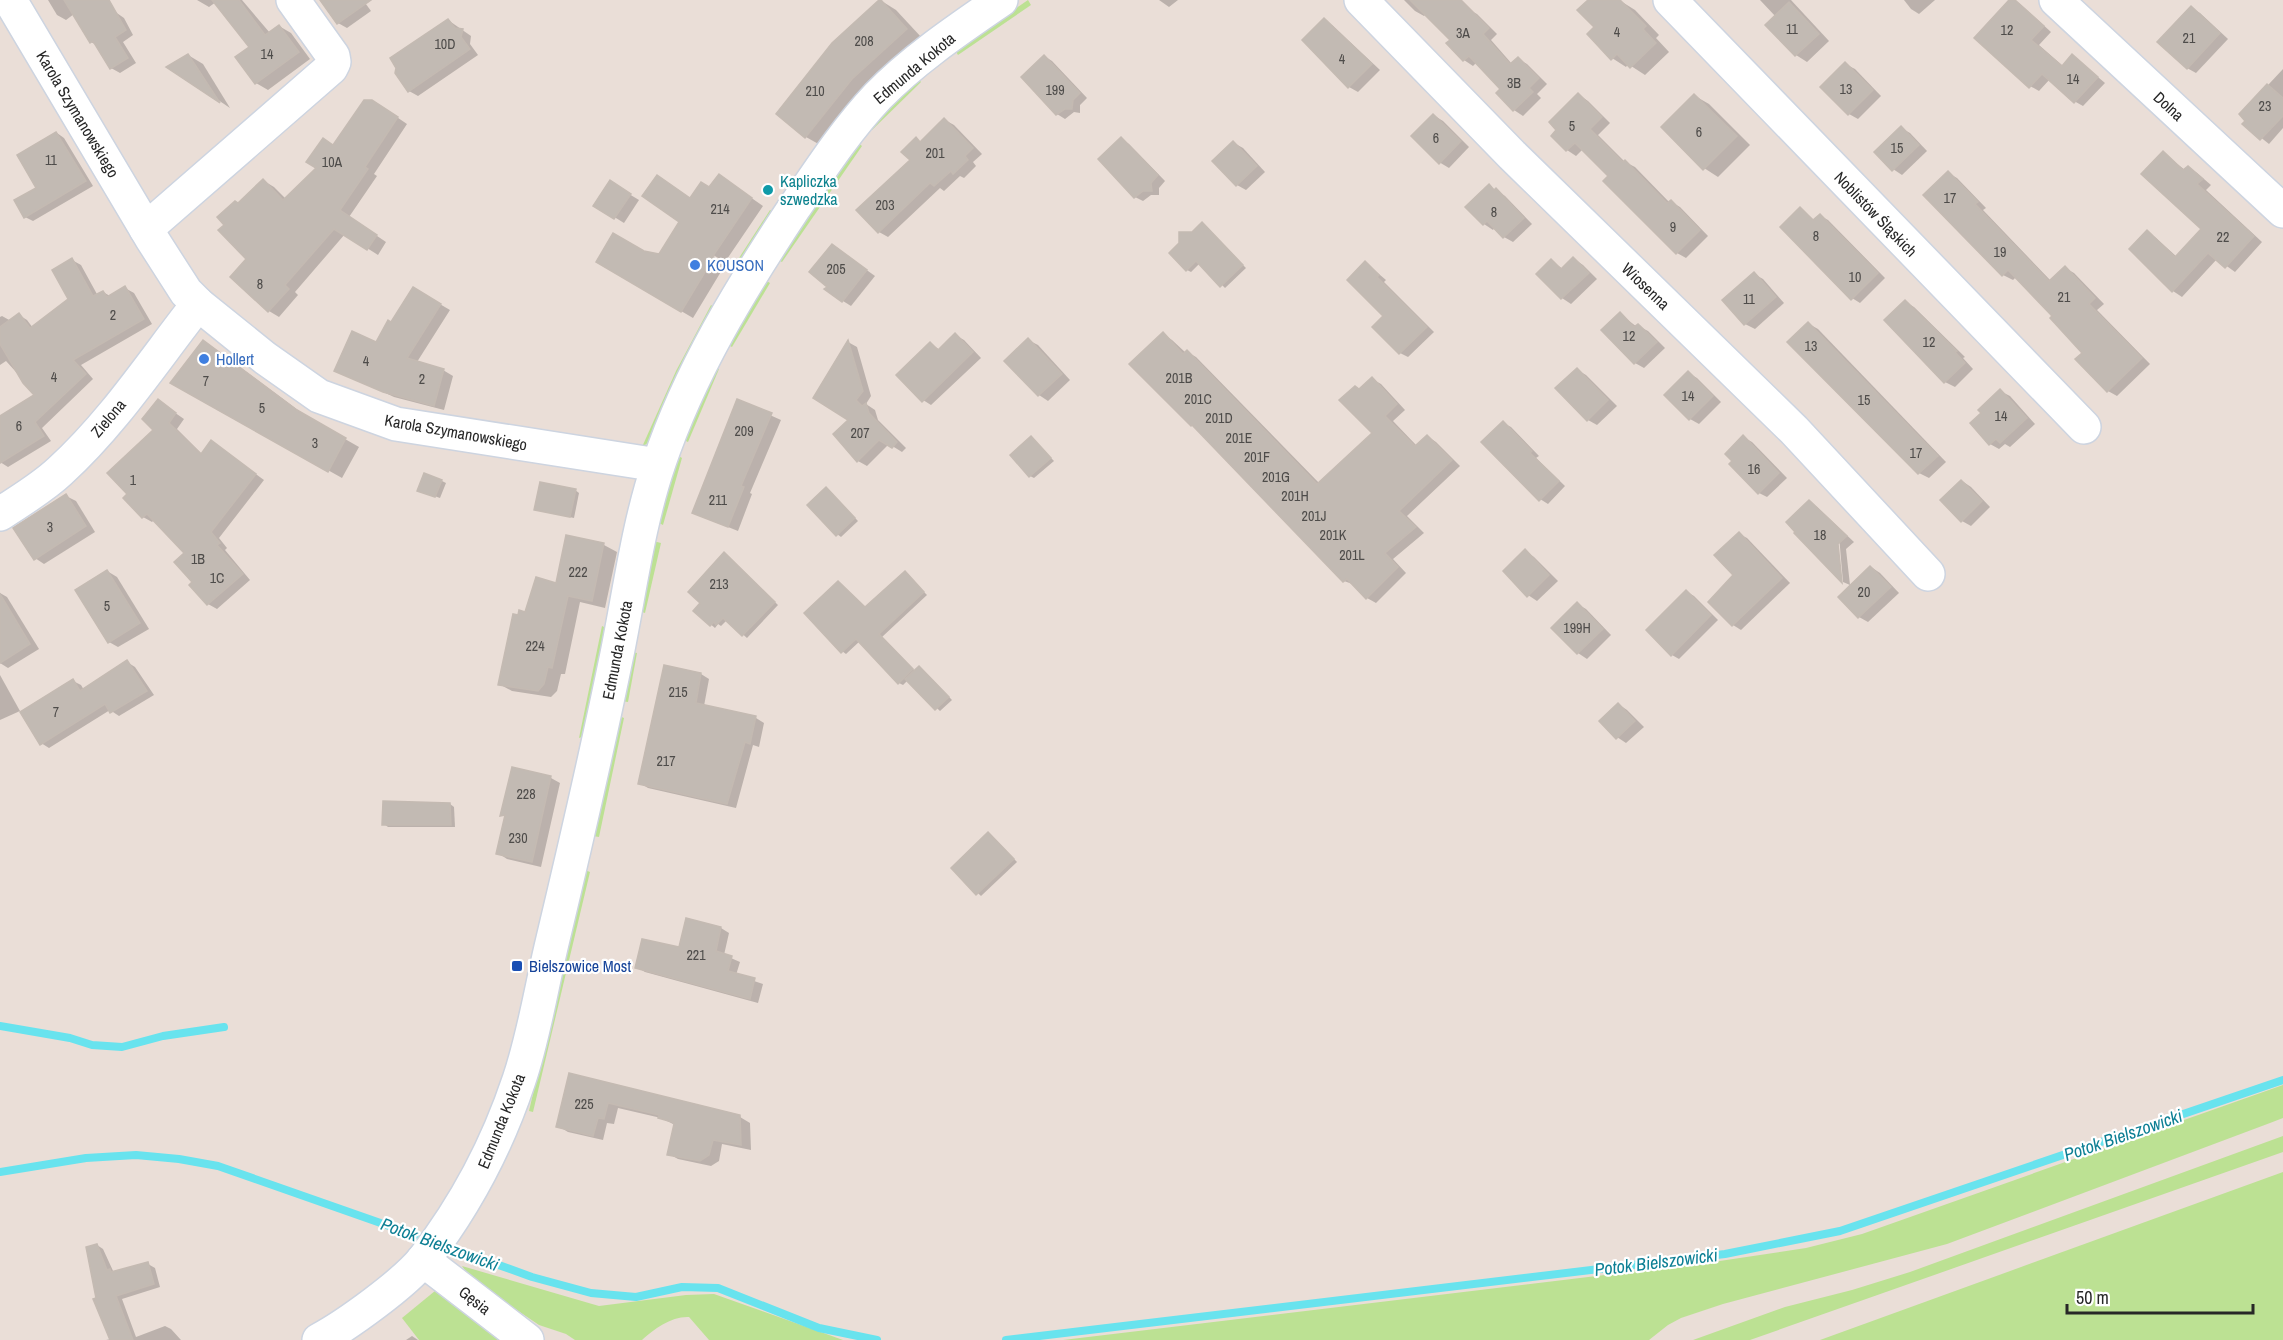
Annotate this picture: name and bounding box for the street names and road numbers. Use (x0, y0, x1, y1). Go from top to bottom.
street label: Edmunda Kokota (868, 27, 960, 109)
street label: Karola Szymanowskiego (31, 46, 125, 182)
street label: Dolna (2149, 86, 2190, 126)
street label: Noblistów Śląskich (1830, 166, 1922, 262)
street label: Wiosenna (1617, 258, 1675, 315)
street label: Zielona (86, 394, 131, 442)
street label: Karola Szymanowskiego (383, 409, 529, 455)
street label: Edmunda Kokota (597, 598, 638, 702)
street label: Edmunda Kokota (472, 1070, 530, 1172)
street label: Gęsia (454, 1281, 496, 1320)

